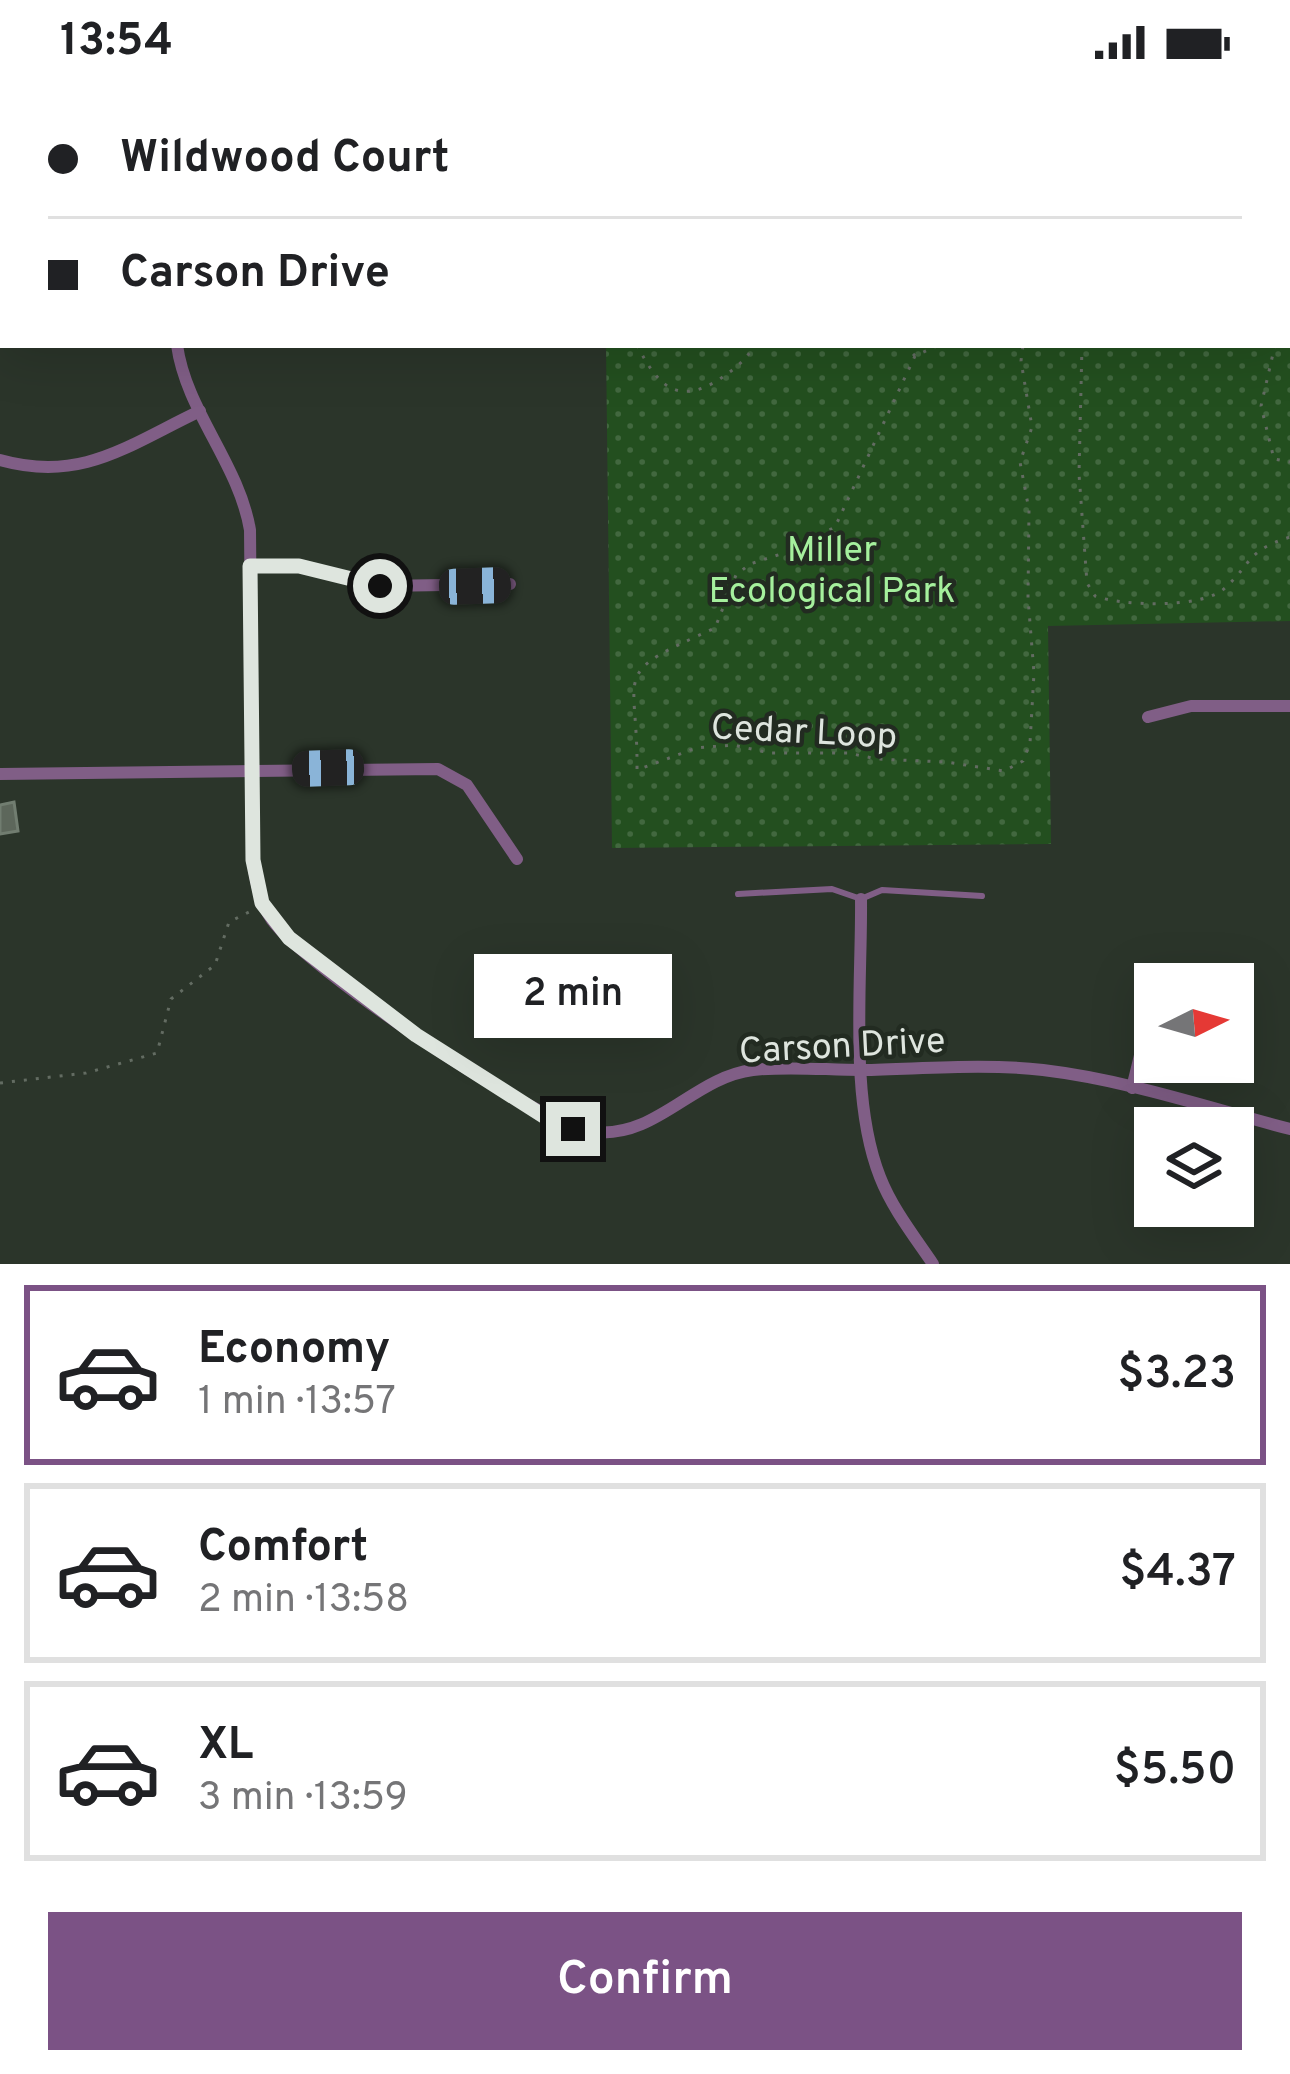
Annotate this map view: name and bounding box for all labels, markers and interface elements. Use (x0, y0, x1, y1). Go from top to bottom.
text: 13:54 (60, 14, 173, 71)
text: Wildwood Court (120, 131, 449, 188)
text: Carson Drive (120, 246, 390, 303)
park label: Miller Ecological Park (709, 529, 955, 616)
route start (353, 559, 407, 613)
car (438, 567, 512, 605)
street label: Cedar Loop (709, 706, 898, 762)
car (291, 749, 365, 787)
callout: 2 min (474, 955, 672, 1039)
north arrow (1134, 963, 1254, 1083)
map controls (1134, 963, 1254, 1227)
text: 2 min (523, 971, 623, 1020)
street label: Carson Drive (738, 1020, 947, 1076)
route end (546, 1102, 600, 1156)
button: layers (1134, 1107, 1254, 1227)
icon: car (54, 1321, 162, 1429)
text: Economy (198, 1322, 390, 1379)
text: $3.23 (1118, 1347, 1236, 1404)
text: 1 min · 13:57 (198, 1379, 396, 1428)
icon: car (54, 1519, 162, 1627)
text: Comfort (198, 1520, 368, 1577)
text: $4.37 (1120, 1545, 1236, 1602)
text: 2 min · 13:58 (198, 1577, 409, 1626)
icon: car (54, 1717, 162, 1825)
text: XL (198, 1718, 253, 1775)
text: $5.50 (1114, 1743, 1236, 1800)
text: 3 min · 13:59 (198, 1775, 408, 1824)
button: Confirm (48, 1912, 1242, 2050)

